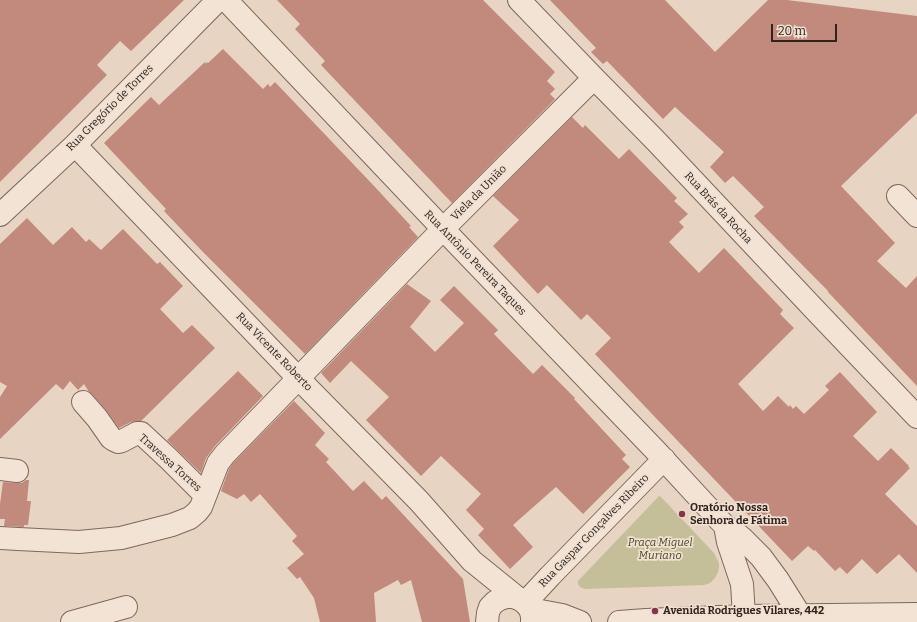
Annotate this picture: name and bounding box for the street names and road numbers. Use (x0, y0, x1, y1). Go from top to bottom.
street label: Rua Gregório de Torres (64, 62, 156, 154)
street label: Viela da União (449, 163, 509, 223)
street label: Rua Brás da Rocha (681, 169, 755, 247)
street label: Rua Antônio Pereira Taques (421, 208, 529, 318)
street label: Rua Vicente Roberto (233, 310, 315, 394)
street label: Travessa Torres (136, 431, 204, 495)
street label: Rua Gaspar Gonçalves Ribeiro (536, 471, 652, 591)

